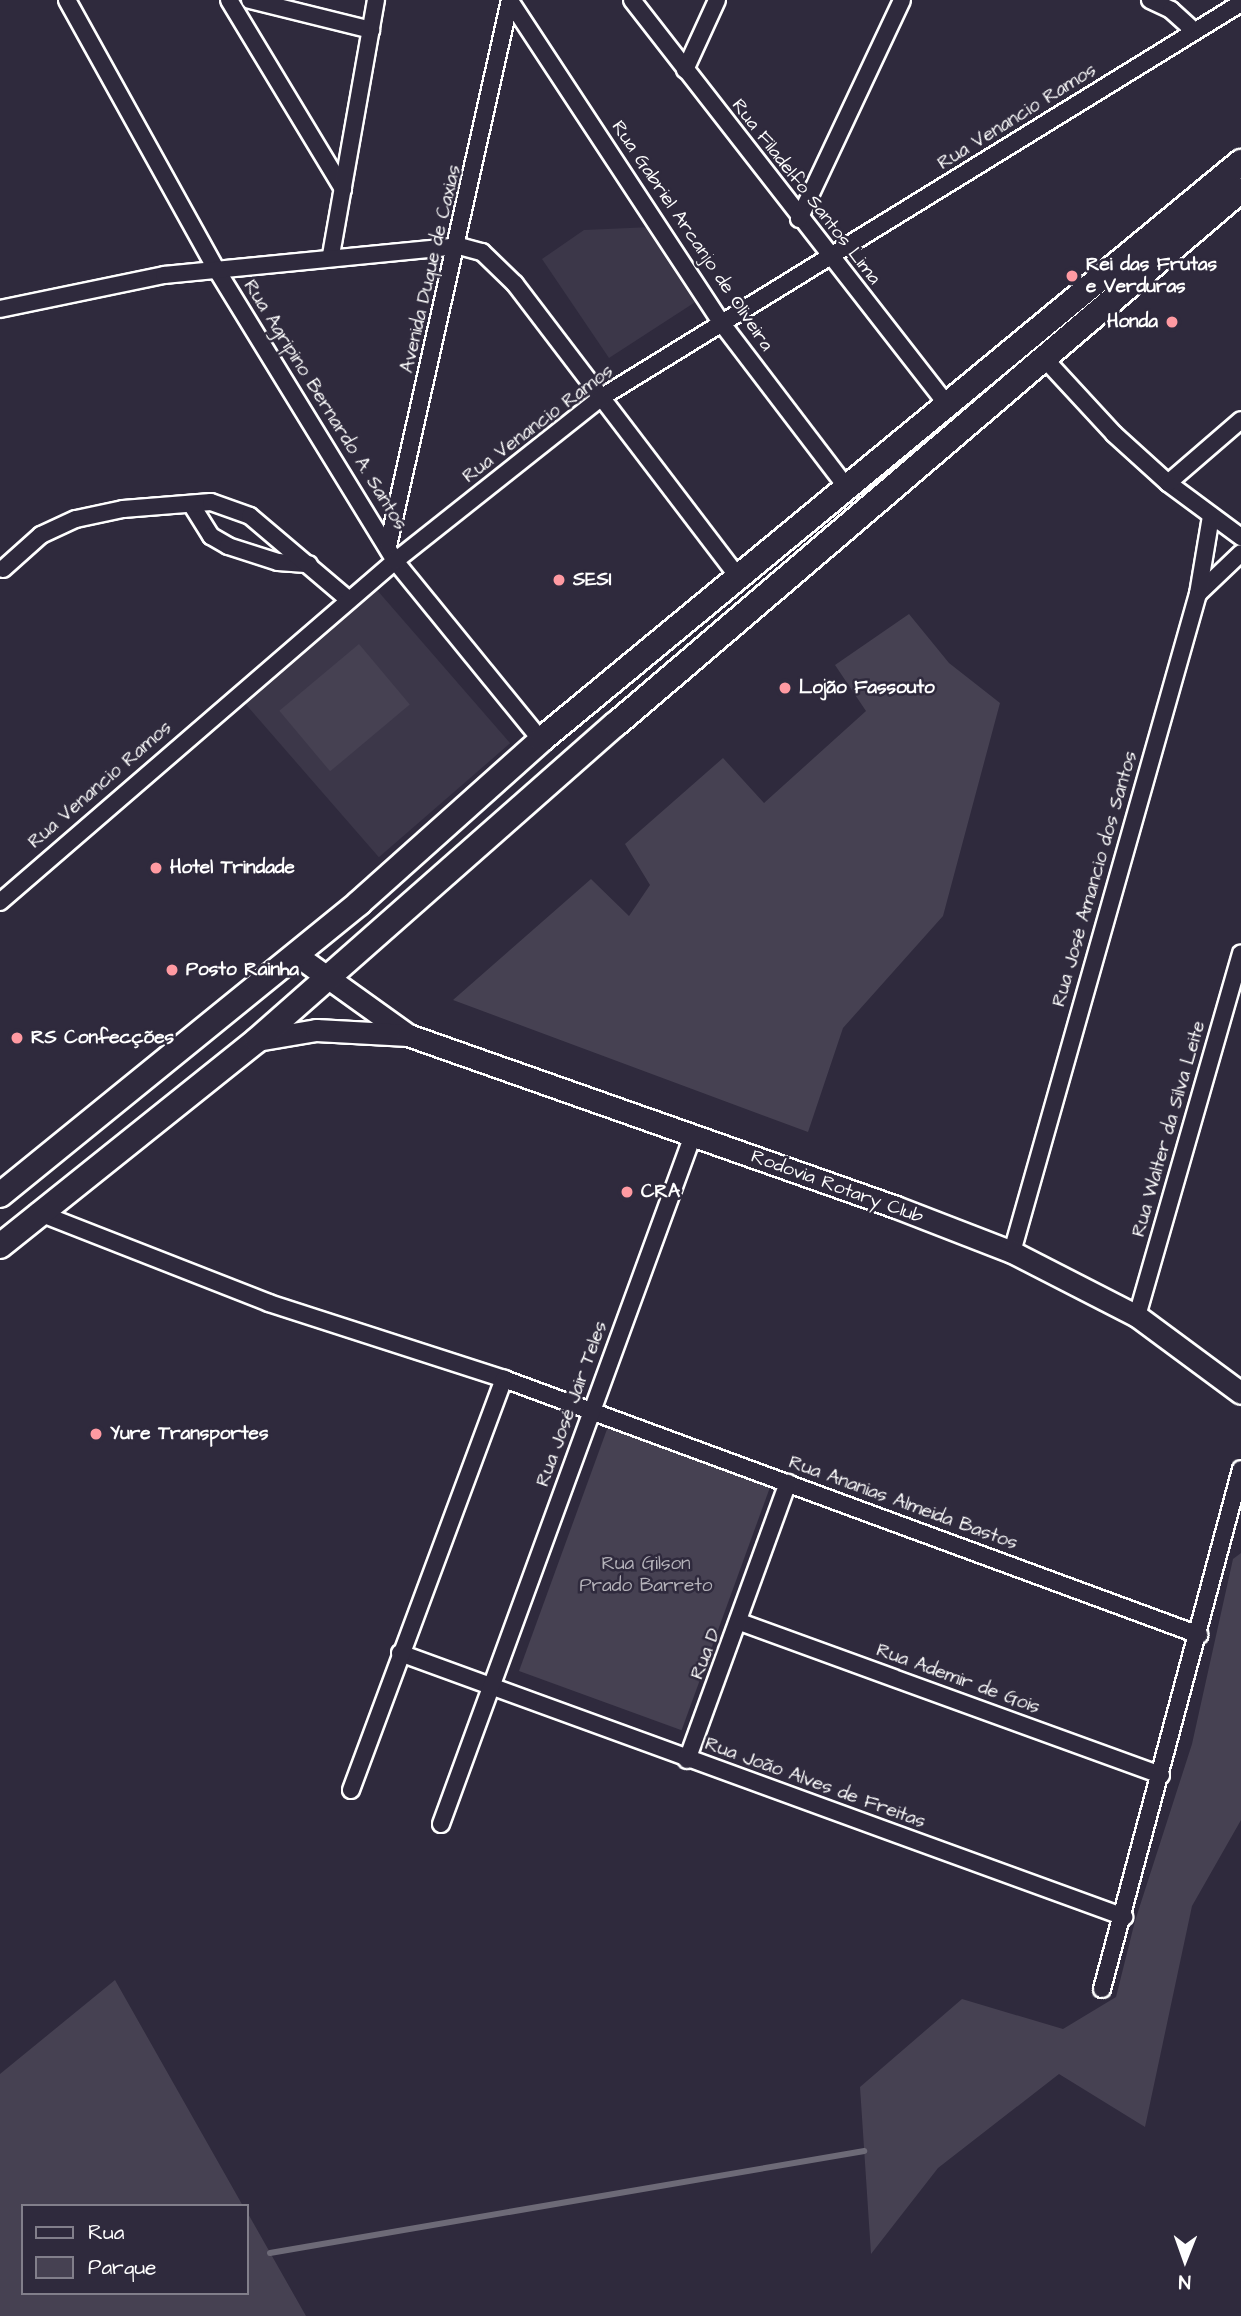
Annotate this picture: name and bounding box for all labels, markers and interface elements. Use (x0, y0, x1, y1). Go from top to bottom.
street label: Rua Venancio Ramos (933, 59, 1101, 175)
street label: Rua Filadelfo Santos Lima (726, 95, 886, 289)
street label: Rua Gabriel Arcanjo de Oliveira (606, 116, 778, 356)
street label: Avenida Duque de Caxias (396, 163, 466, 375)
place label: Rei das Frutas e Verduras (1086, 254, 1217, 298)
marker: Rei das Frutas e Verduras (1064, 268, 1080, 284)
street label: Rua Agripino Bernardo A. Santos (238, 276, 412, 534)
place label: Honda (1107, 311, 1158, 333)
marker: Honda (1164, 314, 1180, 330)
street label: Rua Venancio Ramos (458, 360, 618, 488)
place label: SESI (573, 569, 612, 591)
marker: SESI (551, 572, 567, 588)
place label: Lojão Fassouto (799, 677, 935, 699)
marker: Lojão Fassouto (777, 680, 793, 696)
street label: Rua Venancio Ramos (24, 716, 176, 854)
street label: Rua José Amancio dos Santos (1048, 749, 1142, 1009)
place label: Hotel Trindade (170, 857, 295, 879)
marker: Hotel Trindade (148, 860, 164, 876)
place label: Posto Rainha (186, 959, 299, 981)
marker: Posto Rainha (164, 962, 180, 978)
street label: Rua Walter da Silva Leite (1127, 1018, 1211, 1240)
place label: RS Confecções (31, 1027, 174, 1049)
marker: RS Confecções (9, 1030, 25, 1046)
street label: Rodovia Rotary Club (748, 1145, 926, 1229)
place label: CRA (641, 1181, 680, 1203)
marker: CRA (619, 1184, 635, 1200)
street label: Rua José Jair Teles (531, 1318, 613, 1490)
place label: Yure Transportes (110, 1423, 268, 1445)
marker: Yure Transportes (88, 1426, 104, 1442)
street label: Rua Ananias Almeida Bastos (786, 1451, 1020, 1555)
park label: Rua Gilson Prado Barreto (579, 1553, 713, 1597)
street label: Rua D (686, 1625, 726, 1683)
street label: Rua Ademir de Gois (873, 1639, 1043, 1719)
street label: Rua João Alves de Freitas (702, 1732, 928, 1834)
legend (21, 2204, 248, 2295)
text: Rua (88, 2218, 124, 2247)
north arrow (1150, 2225, 1220, 2295)
text: Parque (88, 2253, 156, 2282)
text: N (1178, 2268, 1191, 2295)

